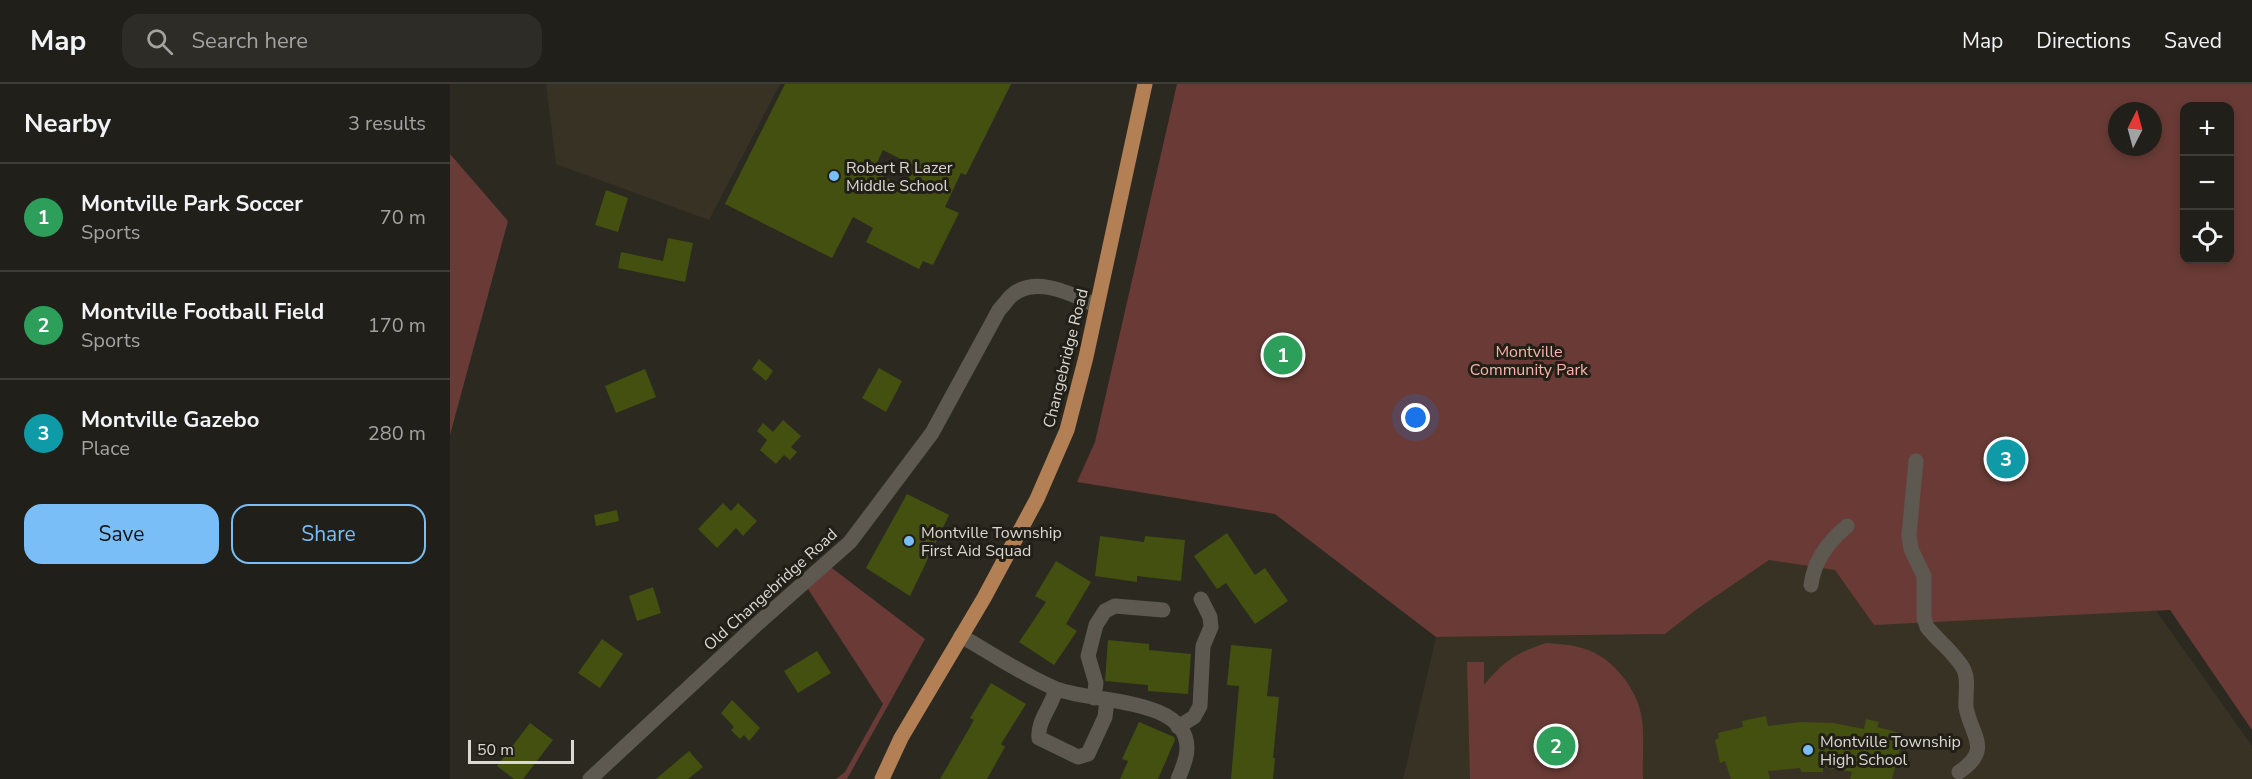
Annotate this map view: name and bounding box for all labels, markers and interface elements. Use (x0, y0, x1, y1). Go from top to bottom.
search box (122, 14, 542, 68)
text: Map (30, 22, 86, 60)
icon: search (143, 25, 176, 58)
text: Search here (191, 26, 308, 56)
text: Map (1962, 27, 2003, 55)
text: Directions (2036, 27, 2131, 55)
text: Saved (2164, 27, 2222, 55)
north arrow (2108, 102, 2162, 156)
map controls (2180, 102, 2234, 264)
button: + (2180, 102, 2234, 156)
text: Nearby (24, 106, 111, 141)
text: 3 results (348, 110, 426, 137)
button: − (2180, 156, 2234, 210)
place label: Robert R Lazer Middle School (846, 157, 953, 197)
marker: Robert R Lazer Middle School (827, 169, 841, 183)
text: Montville Park Soccer (81, 189, 303, 219)
text: 1 (38, 204, 50, 231)
text: 70 m (380, 204, 426, 231)
button: locate (2180, 210, 2234, 264)
text: Sports (81, 219, 140, 246)
street label: Changebridge Road (1038, 286, 1094, 430)
text: Montville Football Field (81, 297, 324, 327)
text: 2 (38, 312, 50, 339)
text: 170 m (368, 312, 426, 339)
text: Sports (81, 327, 140, 354)
pin: 1 (1264, 332, 1302, 378)
park label: Montville Community Park (1470, 341, 1589, 381)
your location (1401, 403, 1430, 432)
text: Montville Gazebo (81, 405, 260, 435)
text: 3 (38, 420, 50, 447)
text: 280 m (368, 420, 426, 447)
text: Place (81, 435, 130, 462)
pin: 3 (1986, 436, 2026, 482)
button: Save (24, 504, 219, 564)
button: Share (231, 504, 426, 564)
place label: Montville Township First Aid Squad (921, 522, 1062, 562)
street label: Old Changebridge Road (699, 524, 842, 656)
marker: Montville Township First Aid Squad (902, 534, 916, 548)
pin: 2 (1536, 724, 1576, 768)
place label: Montville Township High School (1820, 731, 1961, 771)
scale bar (468, 737, 574, 764)
text: 50 m (477, 739, 514, 761)
marker: Montville Township High School (1801, 743, 1815, 757)

